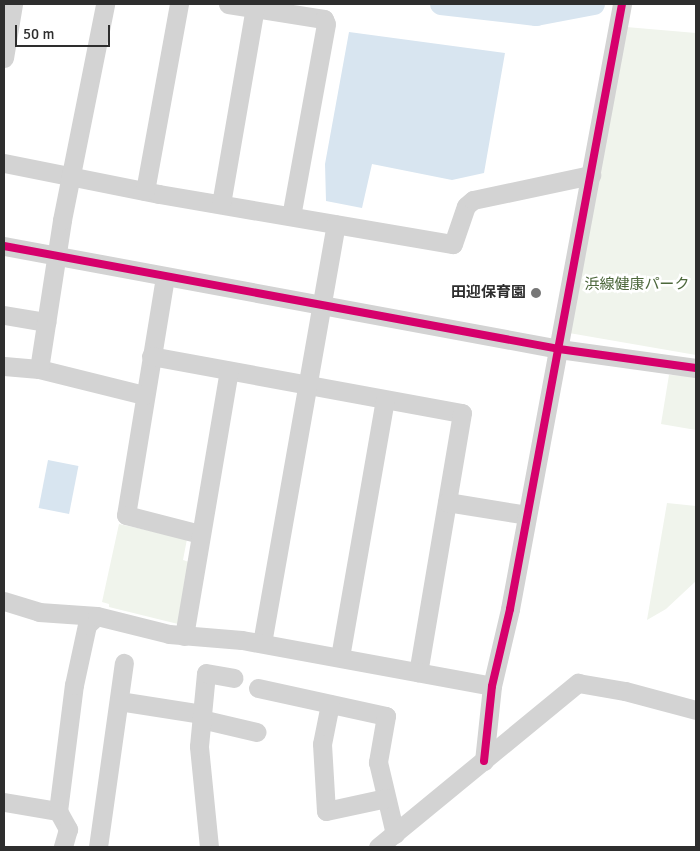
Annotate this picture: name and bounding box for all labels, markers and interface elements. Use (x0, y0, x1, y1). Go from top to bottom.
scale bar (18, 15, 112, 47)
text: 50 m (23, 25, 54, 43)
park label: 浜線健康パーク (585, 276, 689, 294)
place label: 田迎保育園 (451, 284, 526, 302)
marker: 田迎保育園 (530, 287, 542, 299)

